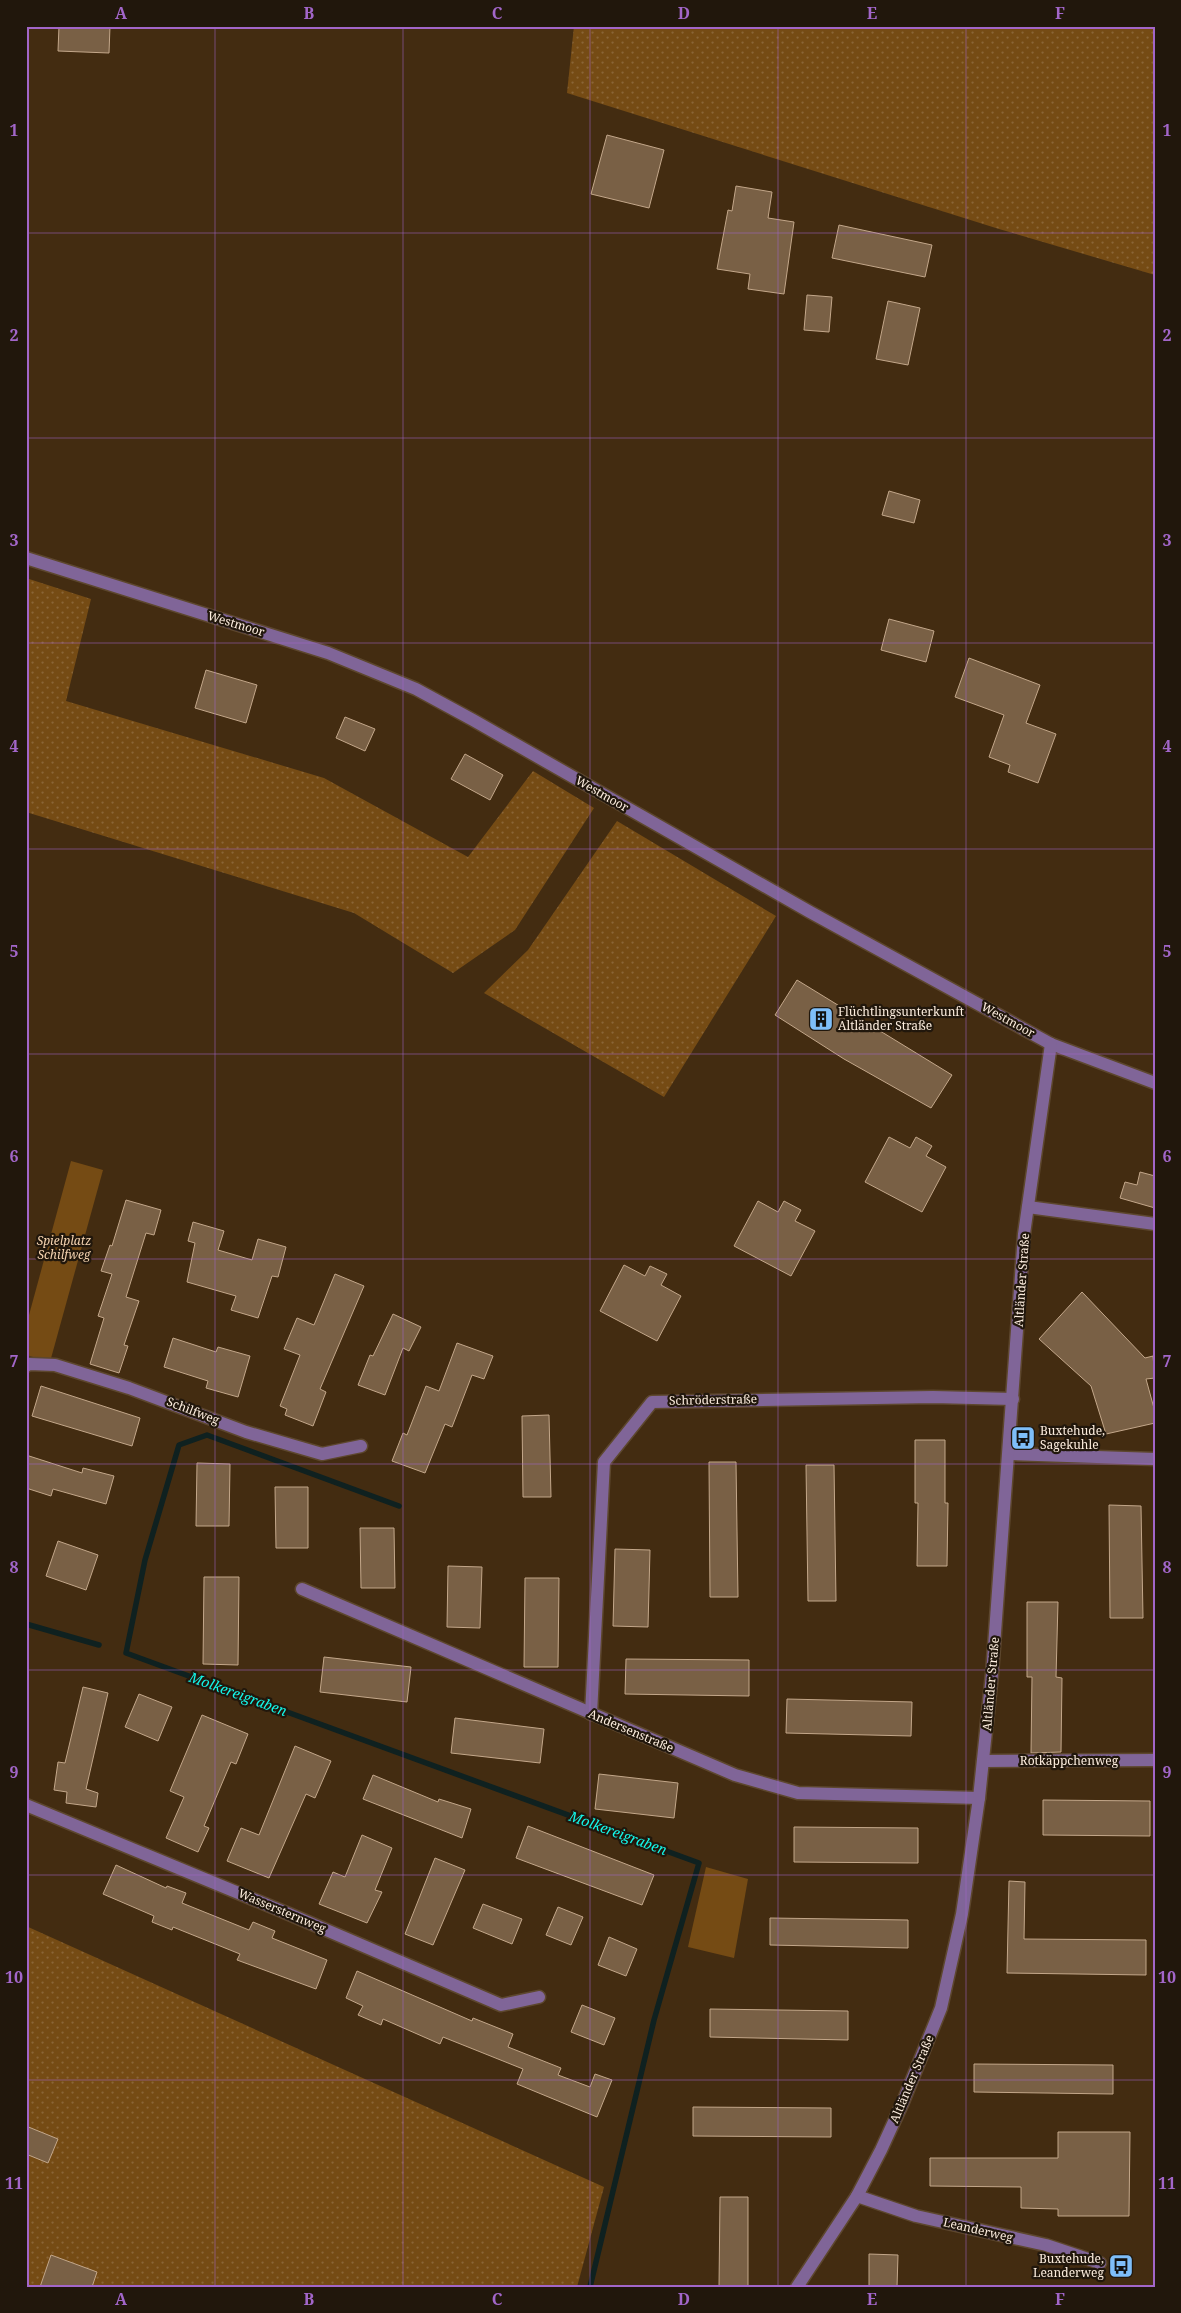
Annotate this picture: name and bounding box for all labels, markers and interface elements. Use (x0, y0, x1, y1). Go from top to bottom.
text: A (115, 2, 128, 24)
text: B (304, 2, 315, 24)
text: C (492, 2, 503, 24)
text: D (678, 2, 690, 24)
text: E (867, 2, 877, 24)
text: F (1055, 2, 1065, 24)
text: 1 (9, 119, 19, 141)
text: 1 (1162, 119, 1172, 141)
text: 2 (9, 324, 19, 346)
text: 2 (1162, 324, 1172, 346)
text: 3 (9, 529, 19, 551)
text: 3 (1162, 529, 1172, 551)
street label: Westmoor (206, 607, 267, 640)
text: 4 (9, 735, 19, 757)
text: 4 (1162, 735, 1172, 757)
street label: Westmoor (573, 772, 632, 816)
text: 5 (9, 940, 19, 962)
text: 5 (1162, 940, 1172, 962)
street label: Westmoor (978, 998, 1038, 1041)
place label: Flüchtlingsunterkunft Altländer Straße (838, 1003, 964, 1034)
building icon: Flüchtlingsunterkunft Altländer Straße (808, 1006, 834, 1032)
text: 6 (9, 1145, 19, 1167)
text: 6 (1162, 1145, 1172, 1167)
park label: Spielplatz Schilfweg (37, 1232, 92, 1263)
street label: Altländer Straße (1010, 1232, 1033, 1328)
text: 7 (9, 1350, 19, 1372)
text: 7 (1162, 1350, 1172, 1372)
street label: Schröderstraße (669, 1390, 757, 1409)
street label: Schilfweg (164, 1393, 223, 1429)
place label: Buxtehude, Sagekuhle (1040, 1422, 1105, 1453)
bus stop icon: Buxtehude, Sagekuhle (1010, 1425, 1036, 1451)
text: 8 (9, 1556, 19, 1578)
text: 8 (1162, 1556, 1172, 1578)
street label: Altländer Straße (978, 1636, 1003, 1732)
water label: Molkereigraben (186, 1667, 290, 1720)
street label: Andersenstraße (586, 1705, 676, 1756)
street label: Rotkäppchenweg (1020, 1752, 1119, 1769)
text: 9 (9, 1761, 19, 1783)
text: 9 (1162, 1761, 1172, 1783)
water label: Molkereigraben (566, 1806, 670, 1859)
street label: Wassersternweg (236, 1884, 329, 1937)
text: 10 (5, 1966, 23, 1988)
text: 10 (1158, 1966, 1176, 1988)
street label: Altländer Straße (885, 2032, 938, 2126)
text: 11 (5, 2172, 23, 2194)
text: 11 (1158, 2172, 1176, 2194)
street label: Leanderweg (942, 2213, 1015, 2246)
place label: Buxtehude, Leanderweg (1033, 2250, 1105, 2281)
bus stop icon: Buxtehude, Leanderweg (1108, 2253, 1134, 2279)
text: A (115, 2288, 128, 2310)
text: B (304, 2288, 315, 2310)
text: C (492, 2288, 503, 2310)
text: D (678, 2288, 690, 2310)
text: E (867, 2288, 877, 2310)
text: F (1055, 2288, 1065, 2310)

